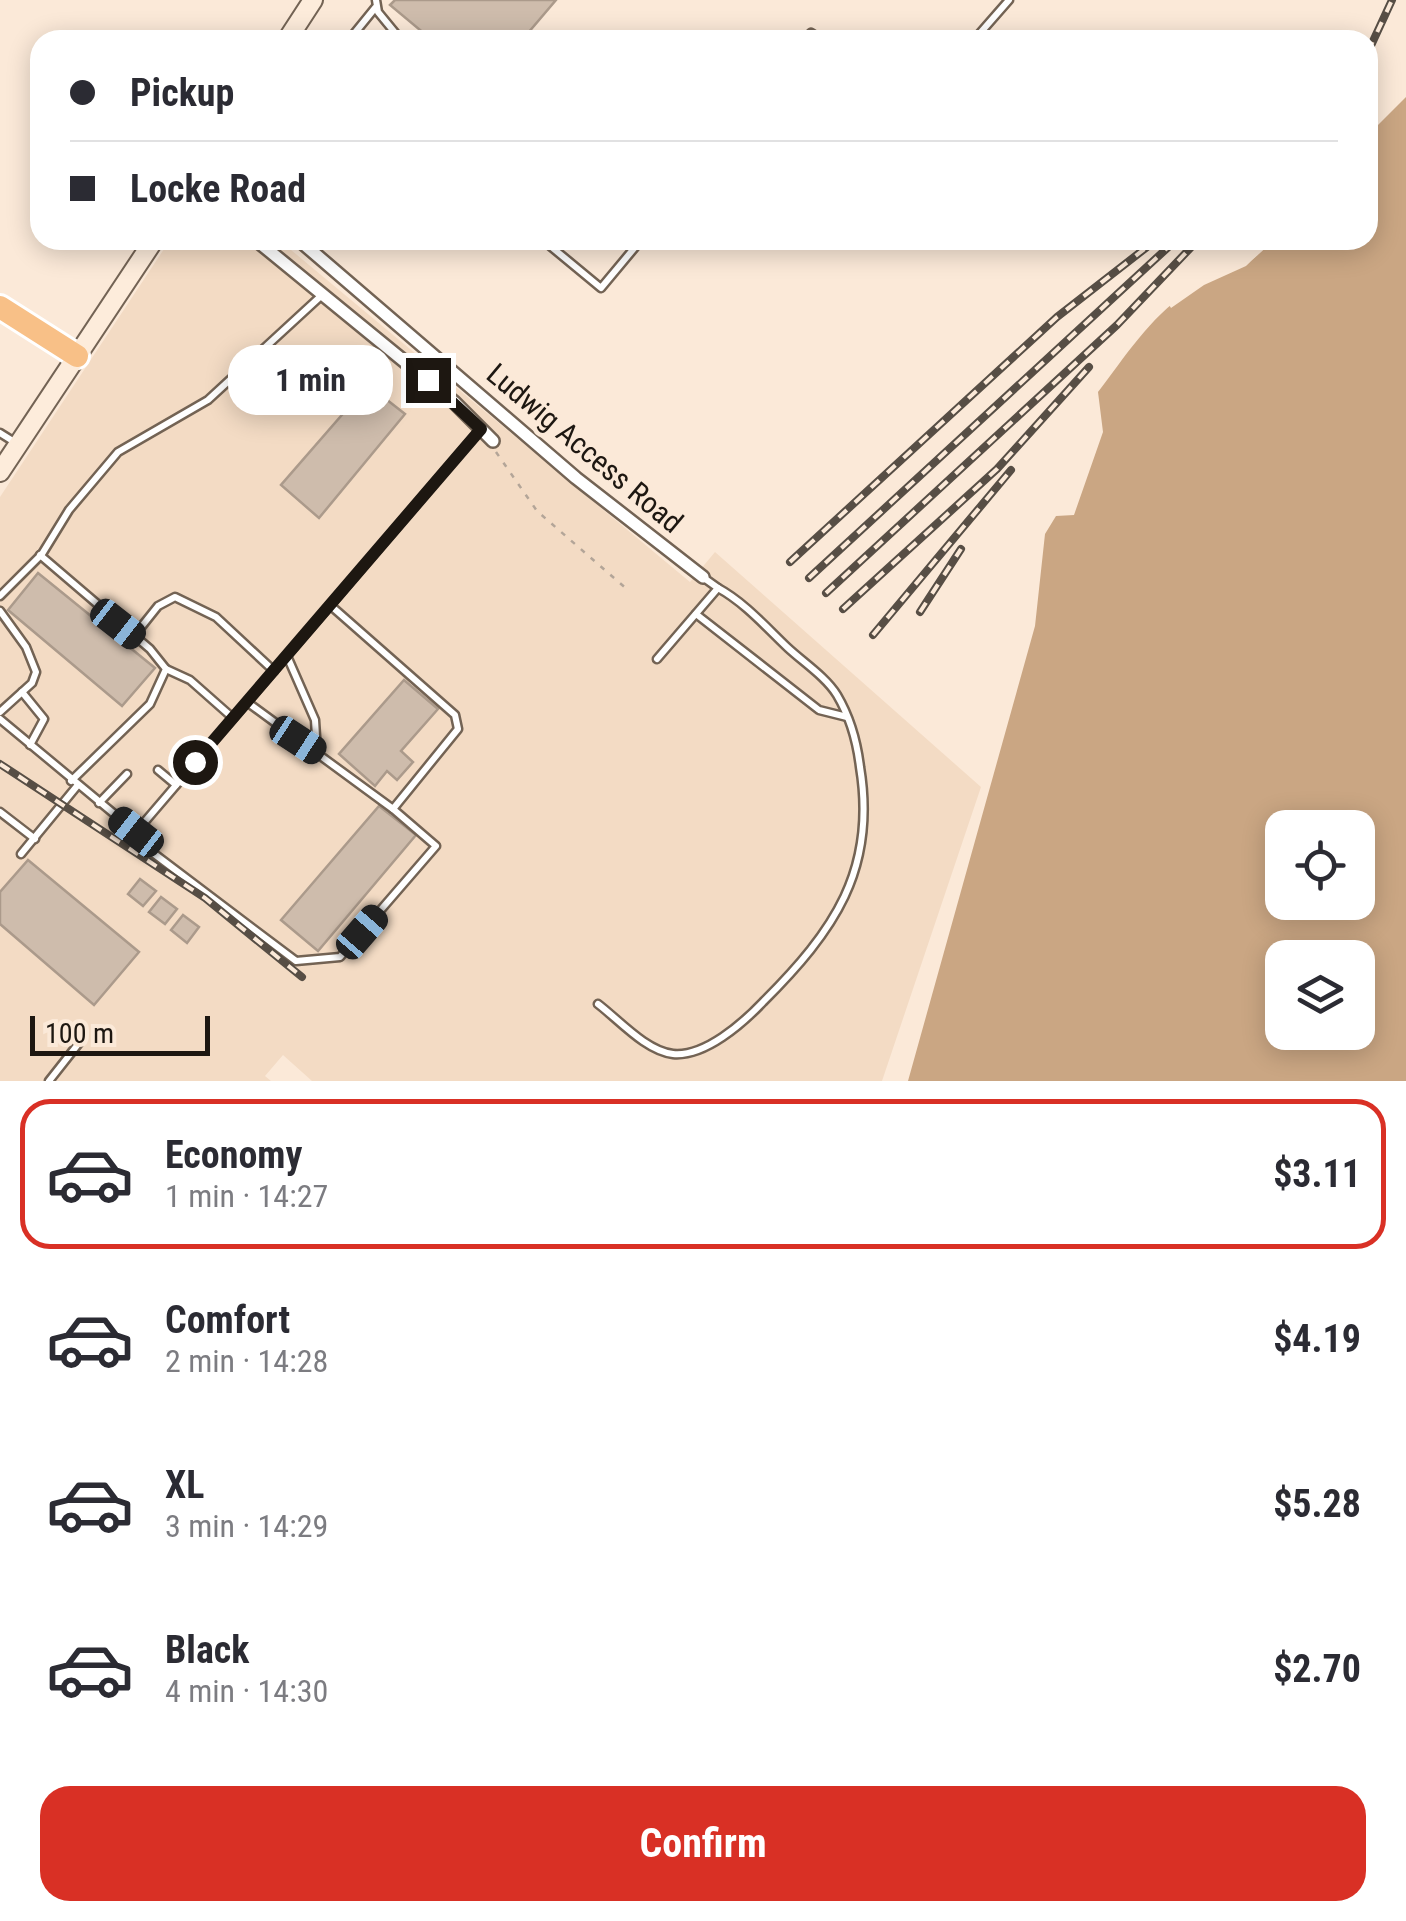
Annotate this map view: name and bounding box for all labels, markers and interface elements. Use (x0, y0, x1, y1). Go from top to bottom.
text: Pickup (130, 71, 234, 115)
text: Locke Road (130, 167, 306, 211)
callout: 1 min (228, 345, 393, 415)
street label: Ludwig Access Road (480, 356, 690, 540)
route end (406, 358, 451, 403)
text: 1 min (275, 361, 346, 399)
car (85, 594, 151, 654)
car (265, 711, 331, 769)
route start (173, 740, 218, 785)
car (103, 802, 169, 862)
map controls (1265, 810, 1375, 1050)
button: locate (1265, 810, 1375, 920)
car (331, 900, 393, 964)
button: layers (1265, 940, 1375, 1050)
scale bar (30, 1011, 210, 1056)
text: 100 m (45, 1017, 114, 1050)
icon: car (45, 1129, 135, 1219)
text: Economy (165, 1133, 302, 1177)
text: $3.11 (1273, 1152, 1361, 1196)
text: 1 min · 14:27 (165, 1177, 328, 1215)
icon: car (45, 1294, 135, 1384)
text: Comfort (165, 1298, 290, 1342)
text: $4.19 (1273, 1317, 1361, 1361)
text: 2 min · 14:28 (165, 1342, 328, 1380)
icon: car (45, 1459, 135, 1549)
text: XL (165, 1463, 204, 1507)
text: $5.28 (1273, 1482, 1361, 1526)
text: 3 min · 14:29 (165, 1507, 328, 1545)
icon: car (45, 1624, 135, 1714)
text: Black (165, 1628, 249, 1672)
text: $2.70 (1273, 1647, 1361, 1691)
text: 4 min · 14:30 (165, 1672, 328, 1710)
button: Confirm (40, 1786, 1366, 1901)

